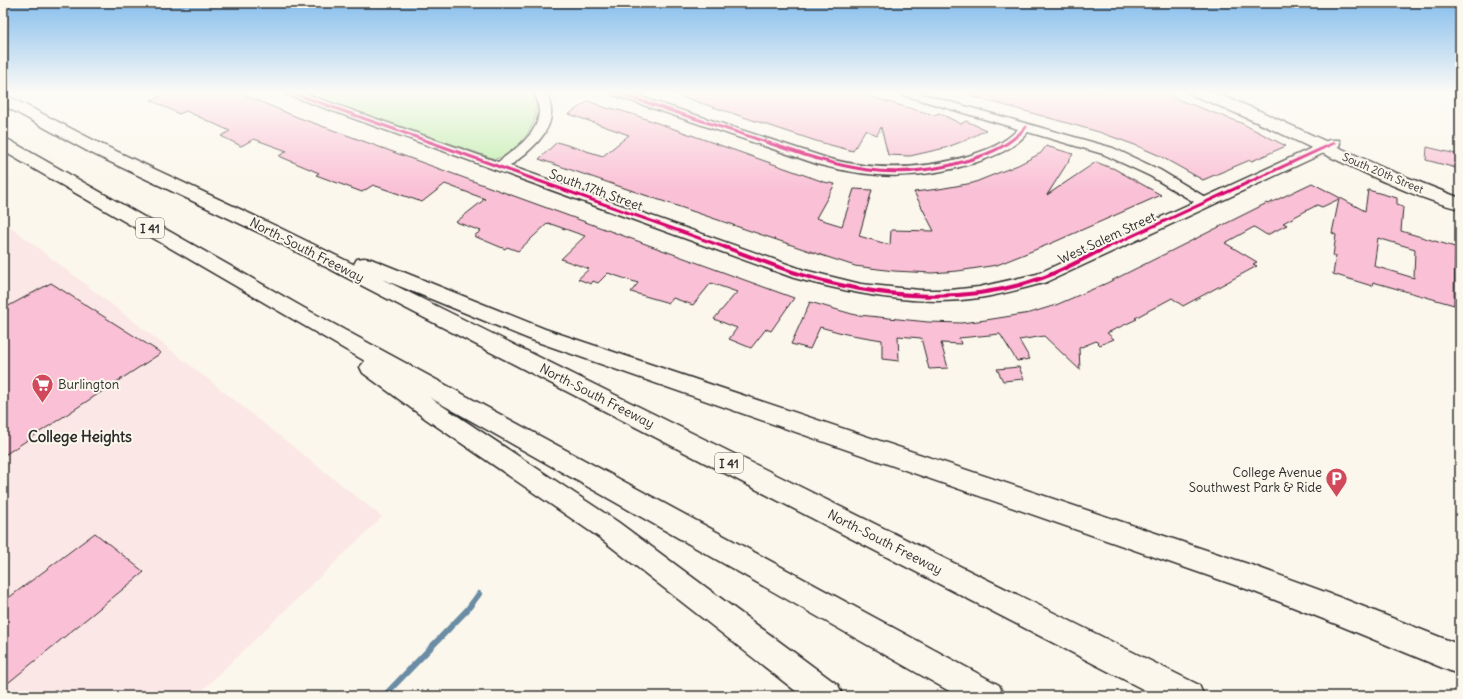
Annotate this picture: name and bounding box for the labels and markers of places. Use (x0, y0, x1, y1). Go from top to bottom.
supermarket icon: Burlington (29, 371, 55, 404)
place label: Burlington (58, 376, 120, 393)
place label: College Avenue Southwest Park & Ride (1189, 464, 1322, 496)
parking icon: College Avenue Southwest Park & Ride (1324, 466, 1350, 499)

